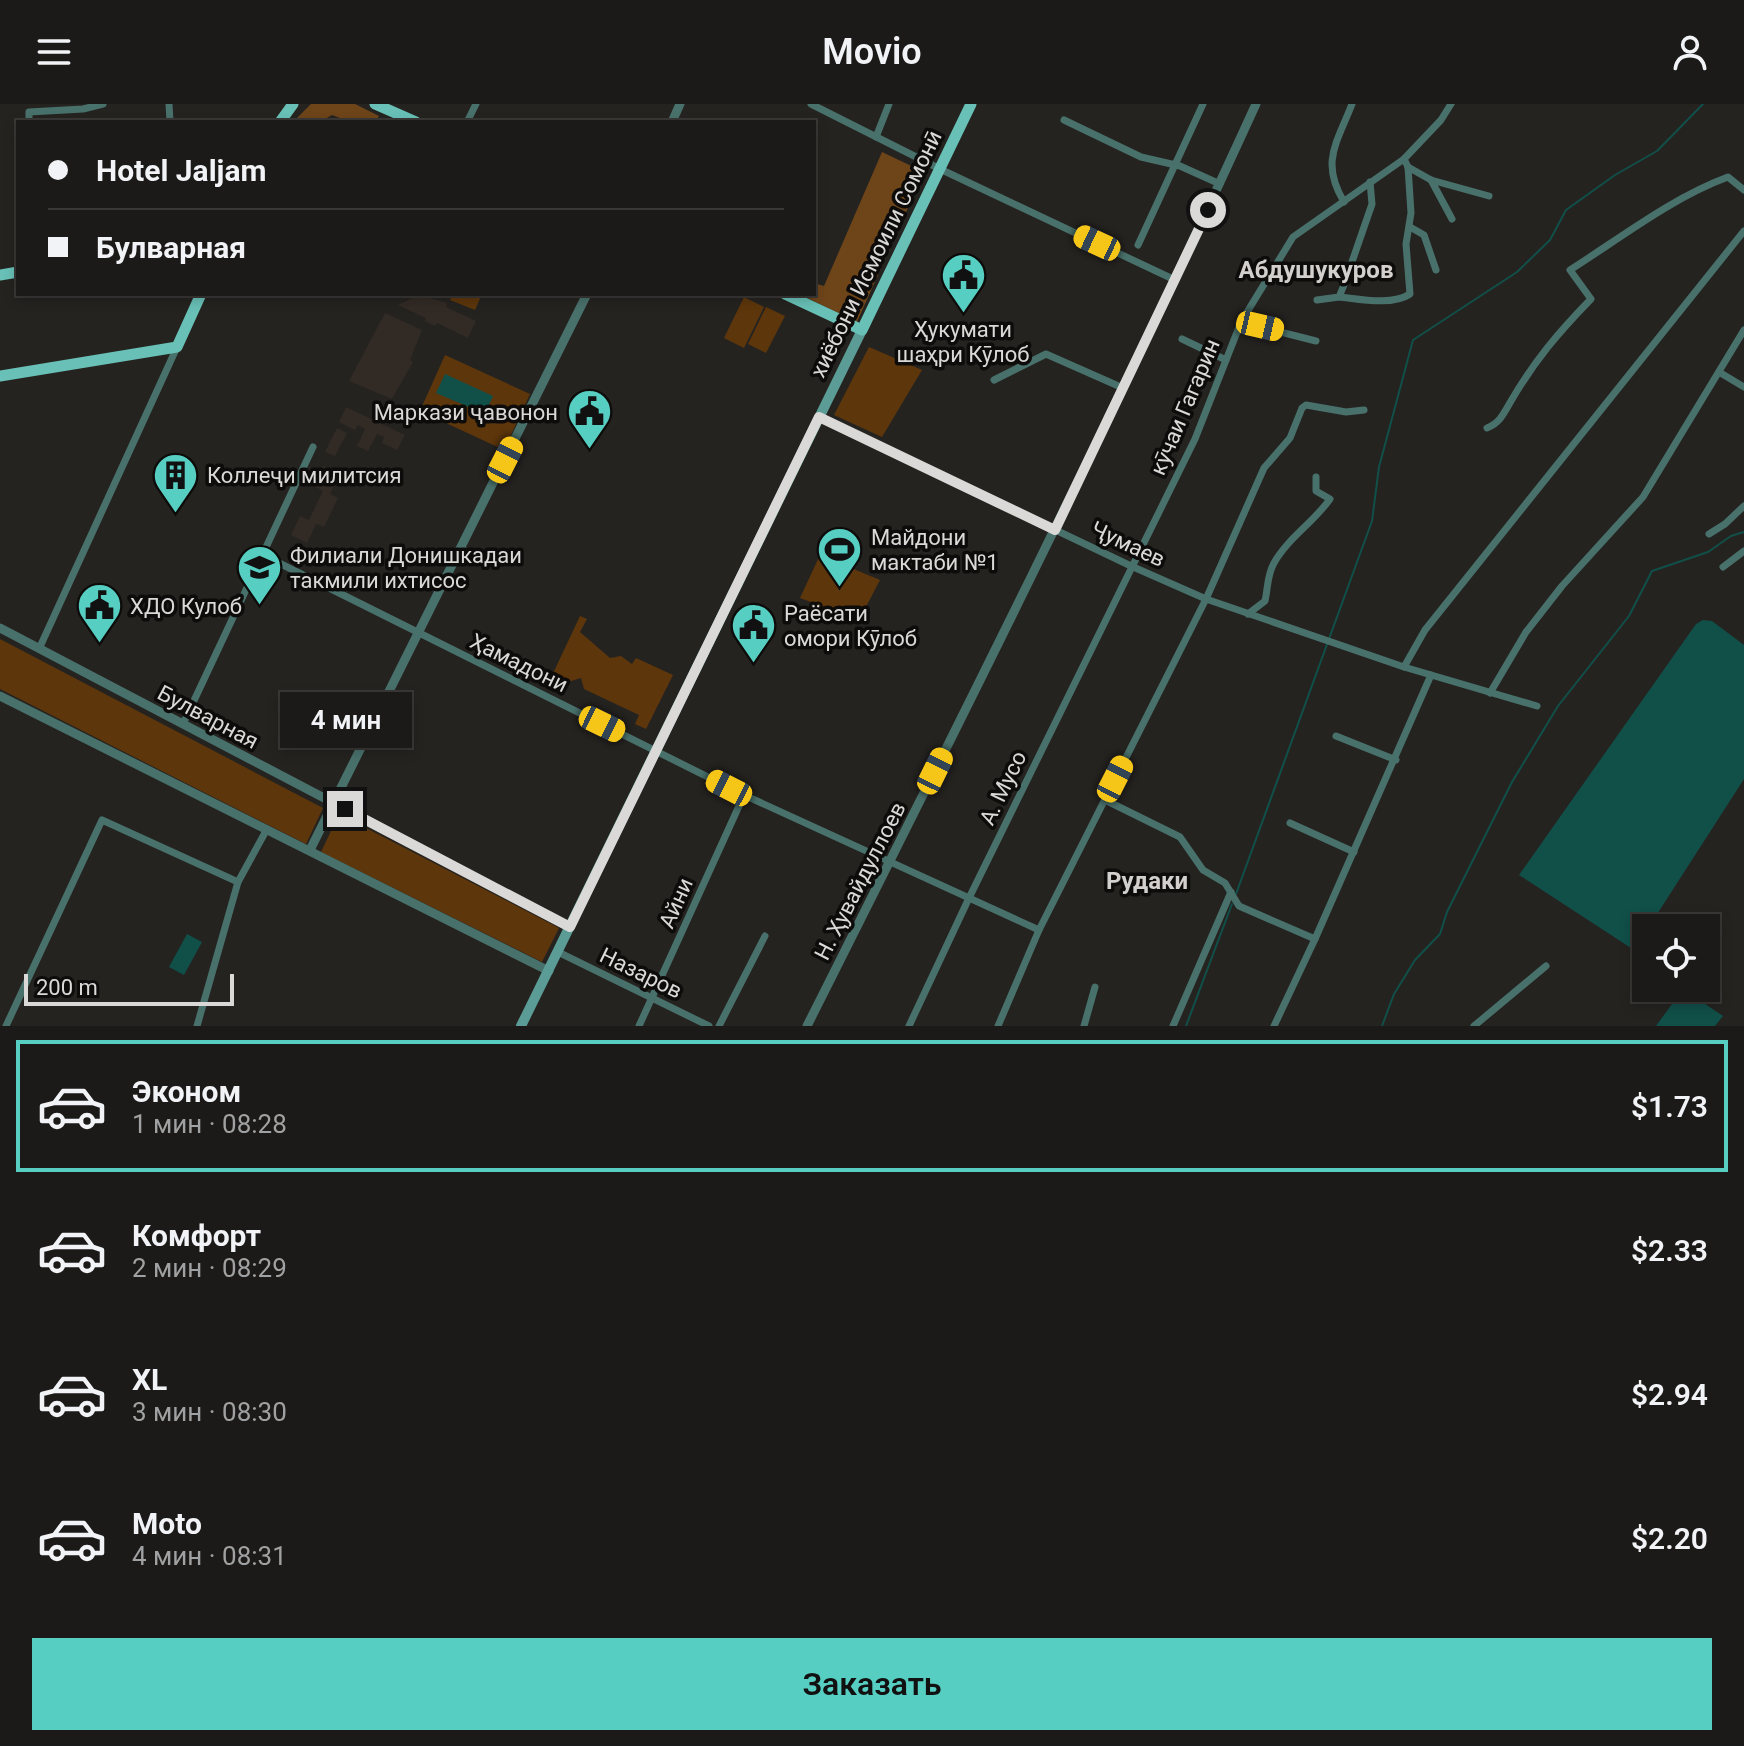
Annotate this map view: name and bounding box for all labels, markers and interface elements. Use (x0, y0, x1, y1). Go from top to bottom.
icon: menu (32, 30, 76, 74)
icon: person (1668, 30, 1712, 74)
text: Movio (822, 31, 922, 73)
street label: хиёбони Исмоили Сомонӣ (805, 126, 947, 382)
text: Hotel Jaljam (96, 153, 266, 188)
route start (1190, 192, 1226, 228)
car (1070, 222, 1124, 264)
text: Булварная (96, 230, 246, 265)
public building icon: Ҳукумати шаҳри Кӯлоб (939, 252, 987, 315)
district label: Абдушукуров (1239, 256, 1393, 284)
car (1234, 309, 1286, 343)
place label: Ҳукумати шаҳри Кӯлоб (897, 317, 1029, 367)
street label: кӯчаи Гагарин (1145, 335, 1225, 479)
public building icon: Маркази ҷавонон (565, 388, 613, 451)
place label: Маркази ҷавонон (374, 400, 558, 425)
car (483, 433, 527, 487)
building icon: Коллеҷи милитсия (152, 451, 200, 514)
place label: Коллеҷи милитсия (207, 463, 402, 488)
street label: Ҷумаев (1087, 516, 1169, 572)
place label: Майдони мактаби №1 (871, 525, 999, 575)
sports icon: Майдони мактаби №1 (816, 526, 864, 589)
place label: Филиали Донишкадаи такмили ихтисос (290, 543, 522, 593)
school or university icon: Филиали Донишкадаи такмили ихтисос (235, 544, 283, 607)
public building icon: ХДО Кулоб (75, 582, 123, 645)
place label: ХДО Кулоб (130, 594, 242, 619)
place label: Раёсати омори Кӯлоб (784, 601, 917, 651)
public building icon: Раёсати омори Кӯлоб (729, 602, 777, 665)
street label: Ҳамадони (466, 629, 572, 697)
street label: Булварная (153, 680, 263, 754)
callout: 4 мин (279, 693, 411, 749)
car (575, 703, 629, 745)
text: 4 мин (311, 705, 381, 735)
car (914, 744, 956, 798)
street label: А. Мусо (974, 747, 1032, 829)
car (1093, 752, 1137, 806)
car (702, 766, 756, 810)
route end (327, 791, 363, 827)
street label: Н. Ҳувайдуллоев (809, 798, 911, 964)
district label: Рудаки (1106, 867, 1188, 895)
street label: Айни (654, 874, 698, 932)
map controls (1632, 914, 1720, 1002)
button: locate (1632, 914, 1720, 1002)
street label: Назаров (596, 942, 686, 1004)
scale bar (24, 970, 234, 1006)
text: 200 m (36, 975, 98, 1000)
icon: car (36, 1070, 108, 1142)
text: Эконом (132, 1074, 241, 1109)
text: $1.73 (1631, 1089, 1708, 1124)
text: 1 мин · 08:28 (132, 1109, 287, 1139)
icon: car (36, 1214, 108, 1286)
text: Комфорт (132, 1218, 261, 1253)
text: $2.33 (1631, 1233, 1708, 1268)
text: 2 мин · 08:29 (132, 1253, 287, 1283)
icon: car (36, 1358, 108, 1430)
text: XL (132, 1362, 167, 1397)
text: $2.94 (1631, 1377, 1708, 1412)
text: 3 мин · 08:30 (132, 1397, 287, 1427)
icon: car (36, 1502, 108, 1574)
text: Moto (132, 1506, 202, 1541)
text: $2.20 (1631, 1521, 1708, 1556)
text: 4 мин · 08:31 (132, 1541, 287, 1571)
button: Заказать (32, 1638, 1712, 1730)

